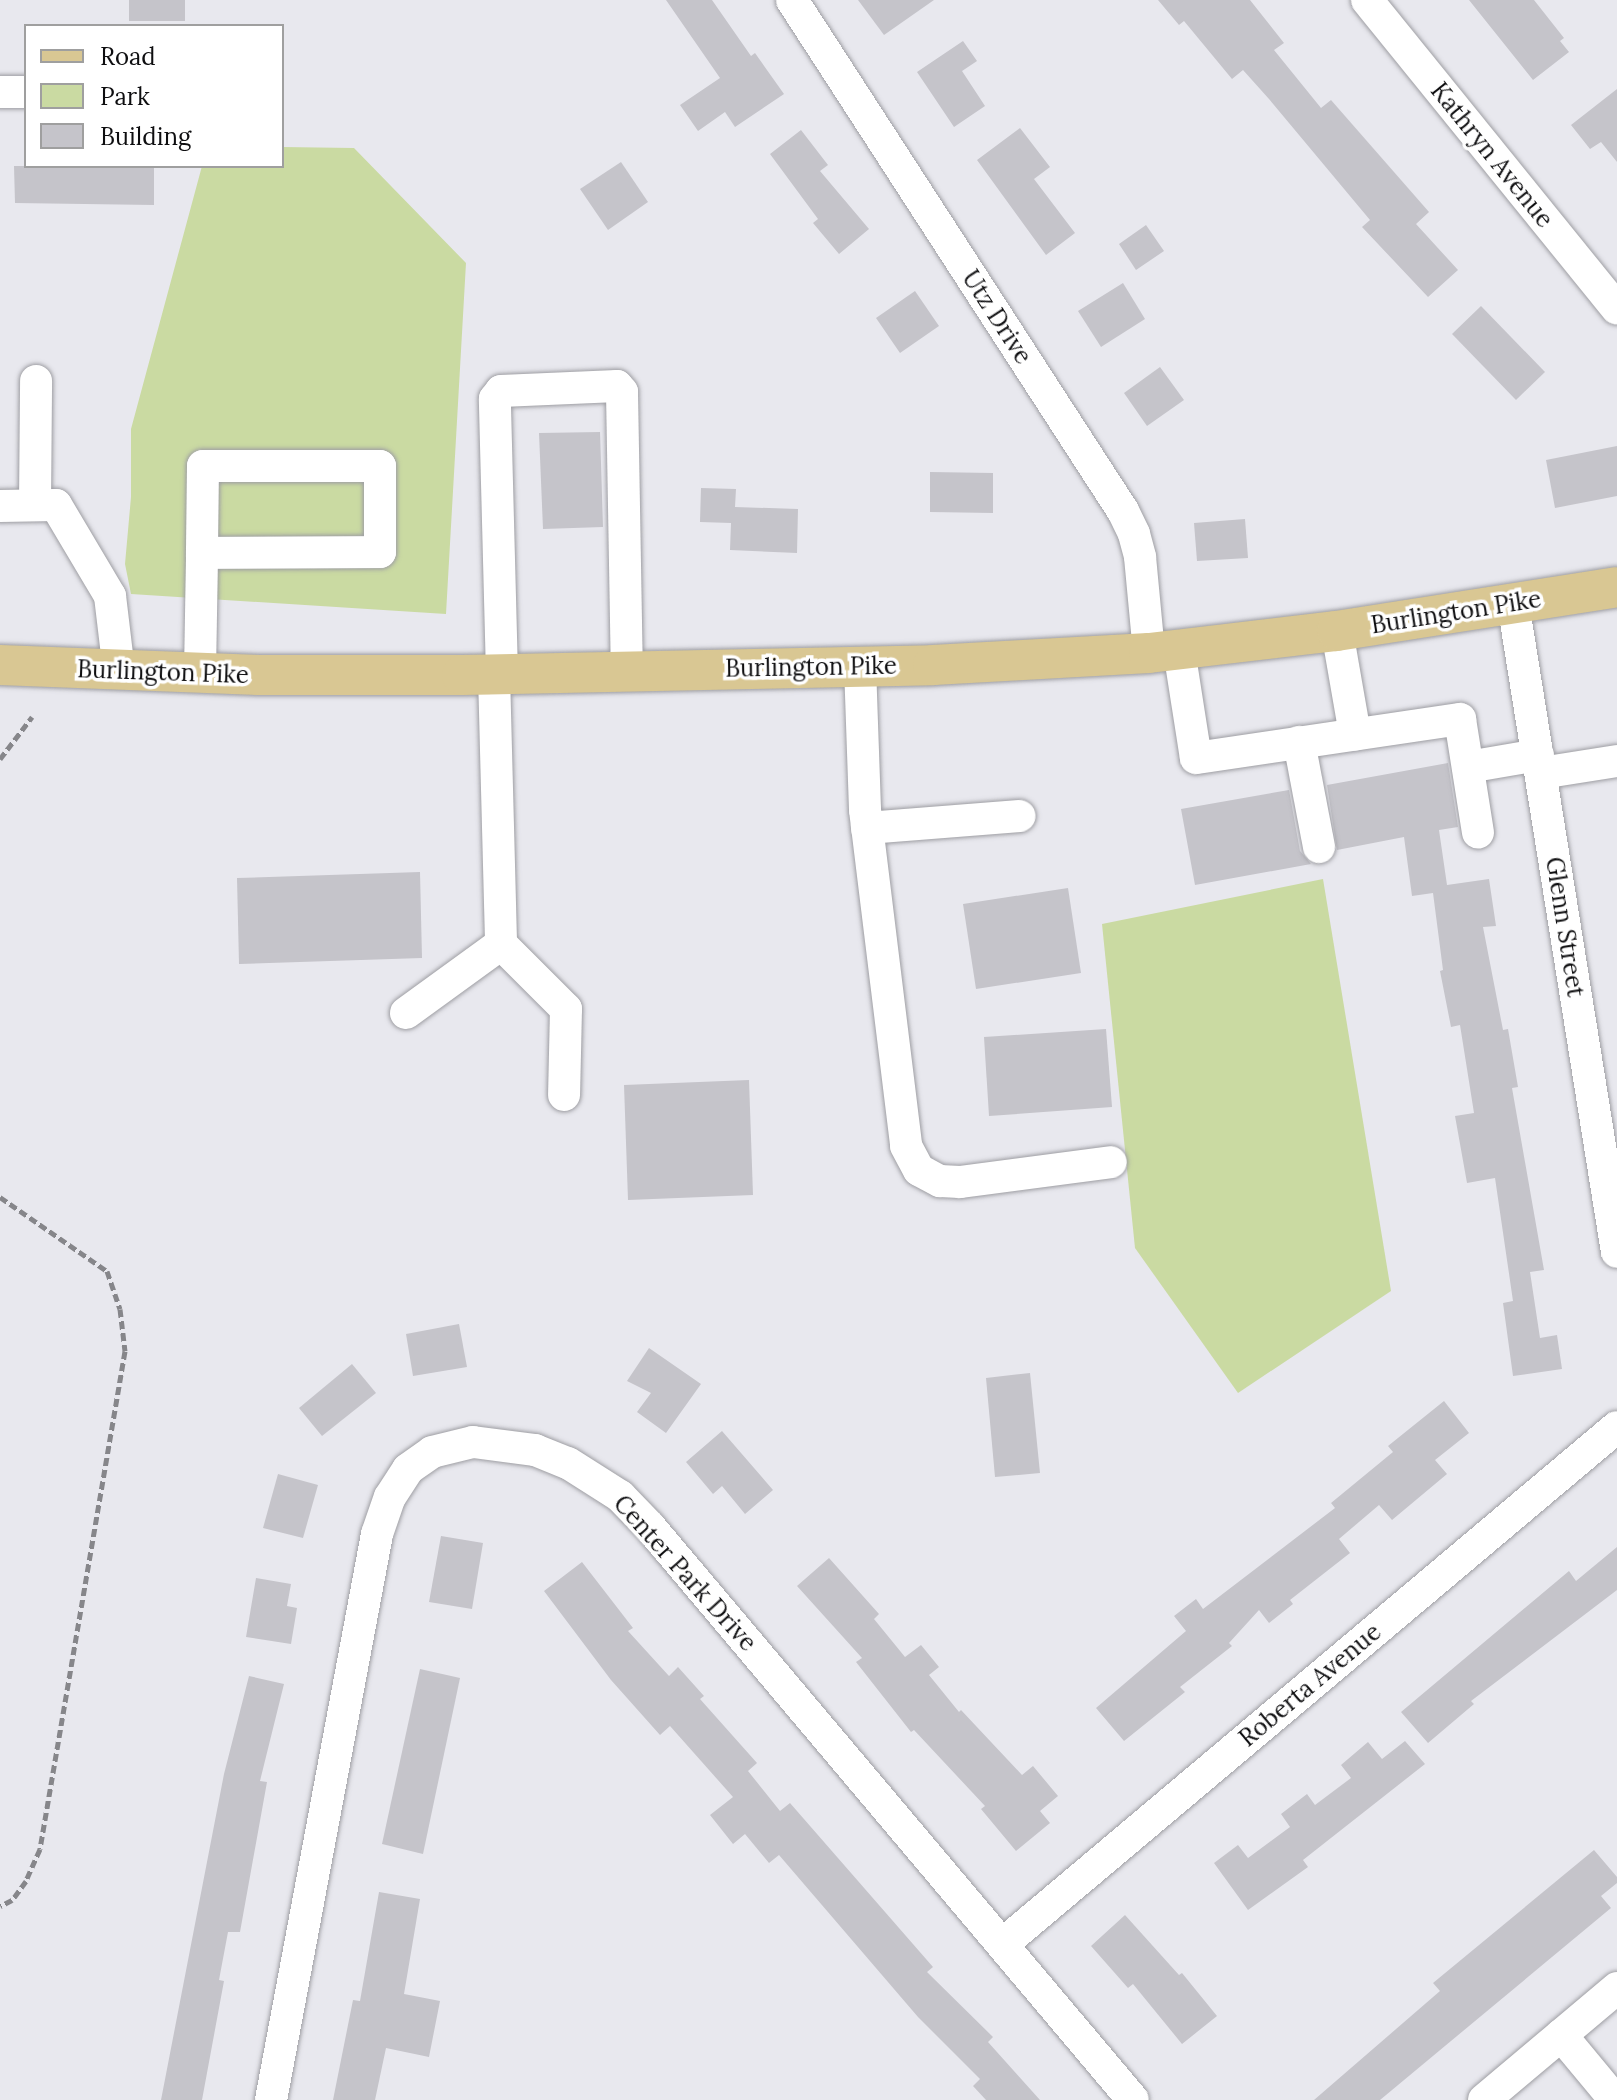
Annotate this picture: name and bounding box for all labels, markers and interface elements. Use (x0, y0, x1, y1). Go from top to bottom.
legend (24, 24, 284, 168)
text: Road (100, 41, 156, 72)
street label: Kathryn Avenue (1425, 77, 1559, 233)
text: Park (100, 81, 150, 112)
text: Building (100, 121, 191, 152)
street label: Utz Drive (956, 265, 1038, 369)
street label: Burlington Pike (1369, 584, 1543, 640)
street label: Burlington Pike (725, 651, 897, 683)
street label: Burlington Pike (77, 655, 249, 689)
street label: Glenn Street (1540, 855, 1590, 999)
street label: Center Park Drive (608, 1489, 762, 1657)
street label: Roberta Avenue (1233, 1617, 1387, 1753)

